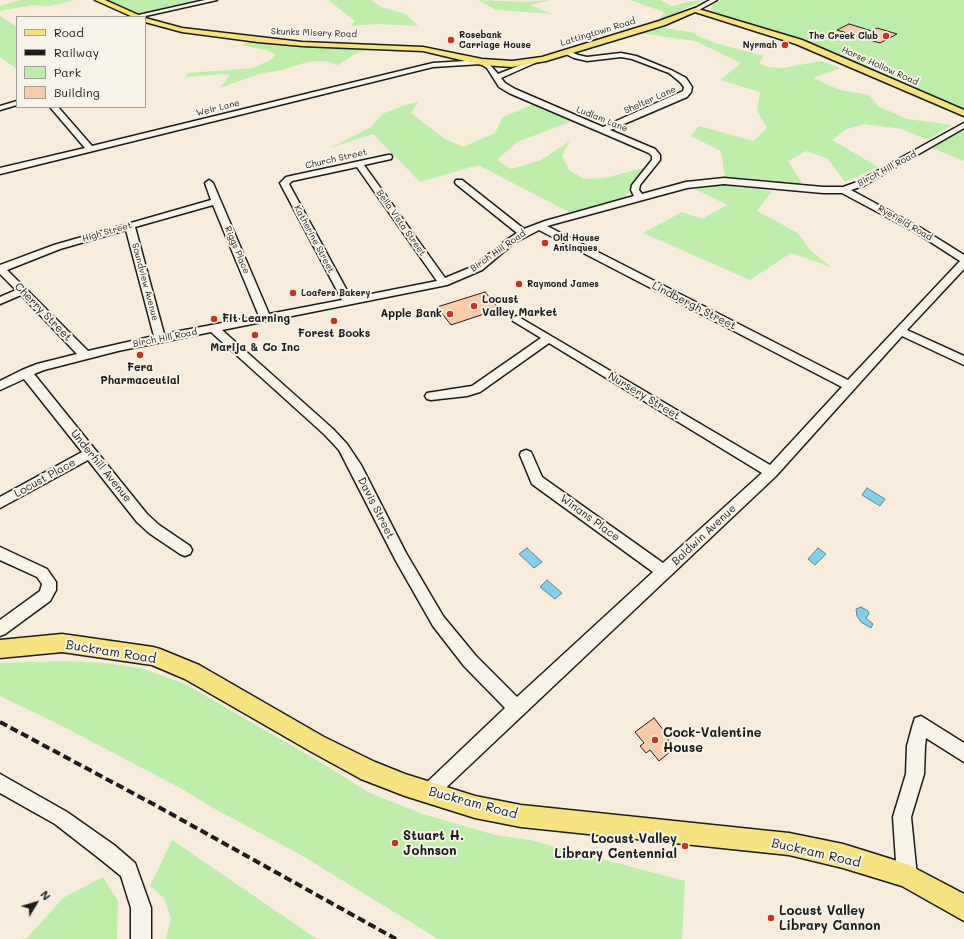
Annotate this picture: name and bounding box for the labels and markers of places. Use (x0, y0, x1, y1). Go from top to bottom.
place label: Rosebank Carriage House (459, 30, 531, 51)
place label: The Creek Club (809, 31, 878, 41)
marker: The Creek Club (881, 31, 891, 41)
marker: Rosebank Carriage House (446, 35, 456, 45)
place label: Nyrmah (743, 40, 777, 50)
marker: Nyrmah (780, 40, 790, 50)
place label: Old House Antinques (553, 233, 599, 254)
marker: Old House Antinques (540, 238, 550, 248)
marker: Raymond James (514, 279, 524, 289)
place label: Raymond James (527, 279, 599, 289)
marker: Loafers Bakery (288, 288, 298, 298)
place label: Loafers Bakery (301, 288, 370, 298)
place label: Locust Valley Market (482, 293, 557, 319)
marker: Locust Valley Market (469, 301, 479, 311)
place label: Apple Bank (381, 307, 442, 321)
marker: Apple Bank (445, 309, 455, 319)
place label: Fit Learning (222, 312, 290, 326)
marker: Fit Learning (209, 314, 219, 324)
marker: Forest Books (329, 316, 339, 326)
place label: Forest Books (298, 327, 370, 341)
marker: Marija & Co Inc (250, 330, 260, 340)
place label: Marija & Co Inc (210, 341, 300, 355)
marker: Fera Pharmaceutial (135, 350, 145, 360)
place label: Fera Pharmaceutial (100, 361, 180, 387)
place label: Cock-Valentine House (663, 725, 761, 756)
marker: Cock-Valentine House (650, 735, 660, 745)
place label: Stuart H. Johnson (403, 828, 464, 859)
place label: Locust Valley Library Centennial (554, 831, 677, 862)
marker: Stuart H. Johnson (390, 838, 400, 848)
marker: Locust Valley Library Centennial (680, 841, 690, 851)
place label: Locust Valley Library Cannon (779, 903, 880, 934)
marker: Locust Valley Library Cannon (766, 913, 776, 923)

